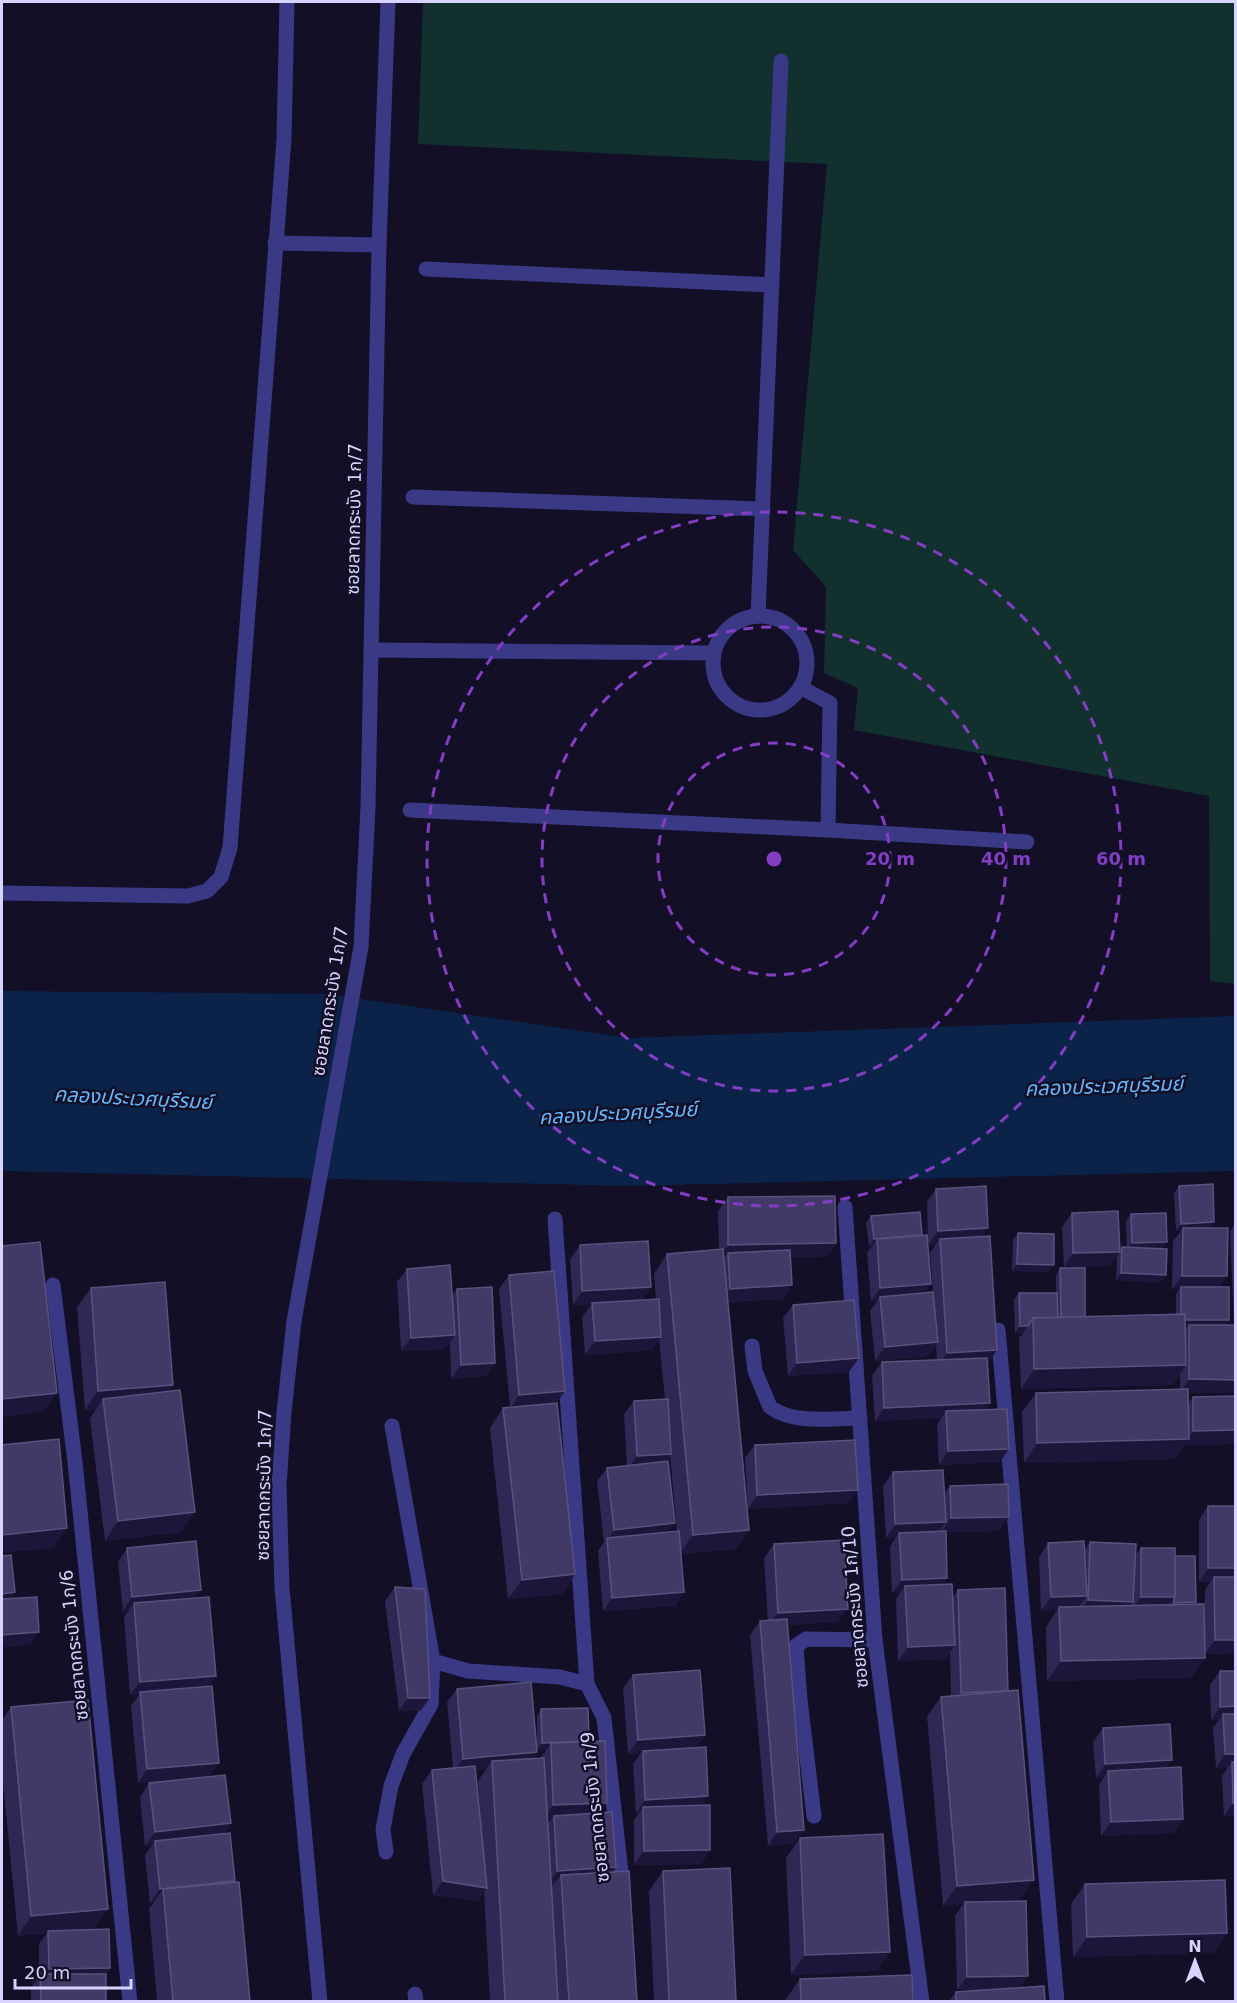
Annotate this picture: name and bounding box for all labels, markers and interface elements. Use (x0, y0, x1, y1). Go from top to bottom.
street label: ซอยลาดกระบัง 1ก/7 (342, 443, 365, 595)
text: 20 m (865, 848, 915, 869)
text: 40 m (981, 848, 1031, 869)
text: 60 m (1096, 848, 1146, 869)
centre of rings (764, 849, 784, 869)
street label: ซอยลาดกระบัง 1ก/7 (307, 925, 352, 1077)
water label: คลองประเวศบุรีรมย์ (1024, 1071, 1188, 1102)
water label: คลองประเวศบุรีรมย์ (53, 1082, 217, 1115)
water label: คลองประเวศบุรีรมย์ (538, 1097, 702, 1130)
street label: ซอยลาดกระบัง 1ก/7 (252, 1409, 275, 1561)
street label: ซอยลาดกระบัง 1ก/10 (837, 1525, 872, 1689)
street label: ซอยลาดกระบัง 1ก/6 (55, 1569, 92, 1721)
street label: ซอยลาดกระบัง 1ก/9 (576, 1731, 613, 1883)
north arrow (1165, 1931, 1225, 1991)
text: N (1188, 1937, 1202, 1956)
scale bar (15, 1952, 130, 1990)
text: 20 m (24, 1962, 70, 1983)

